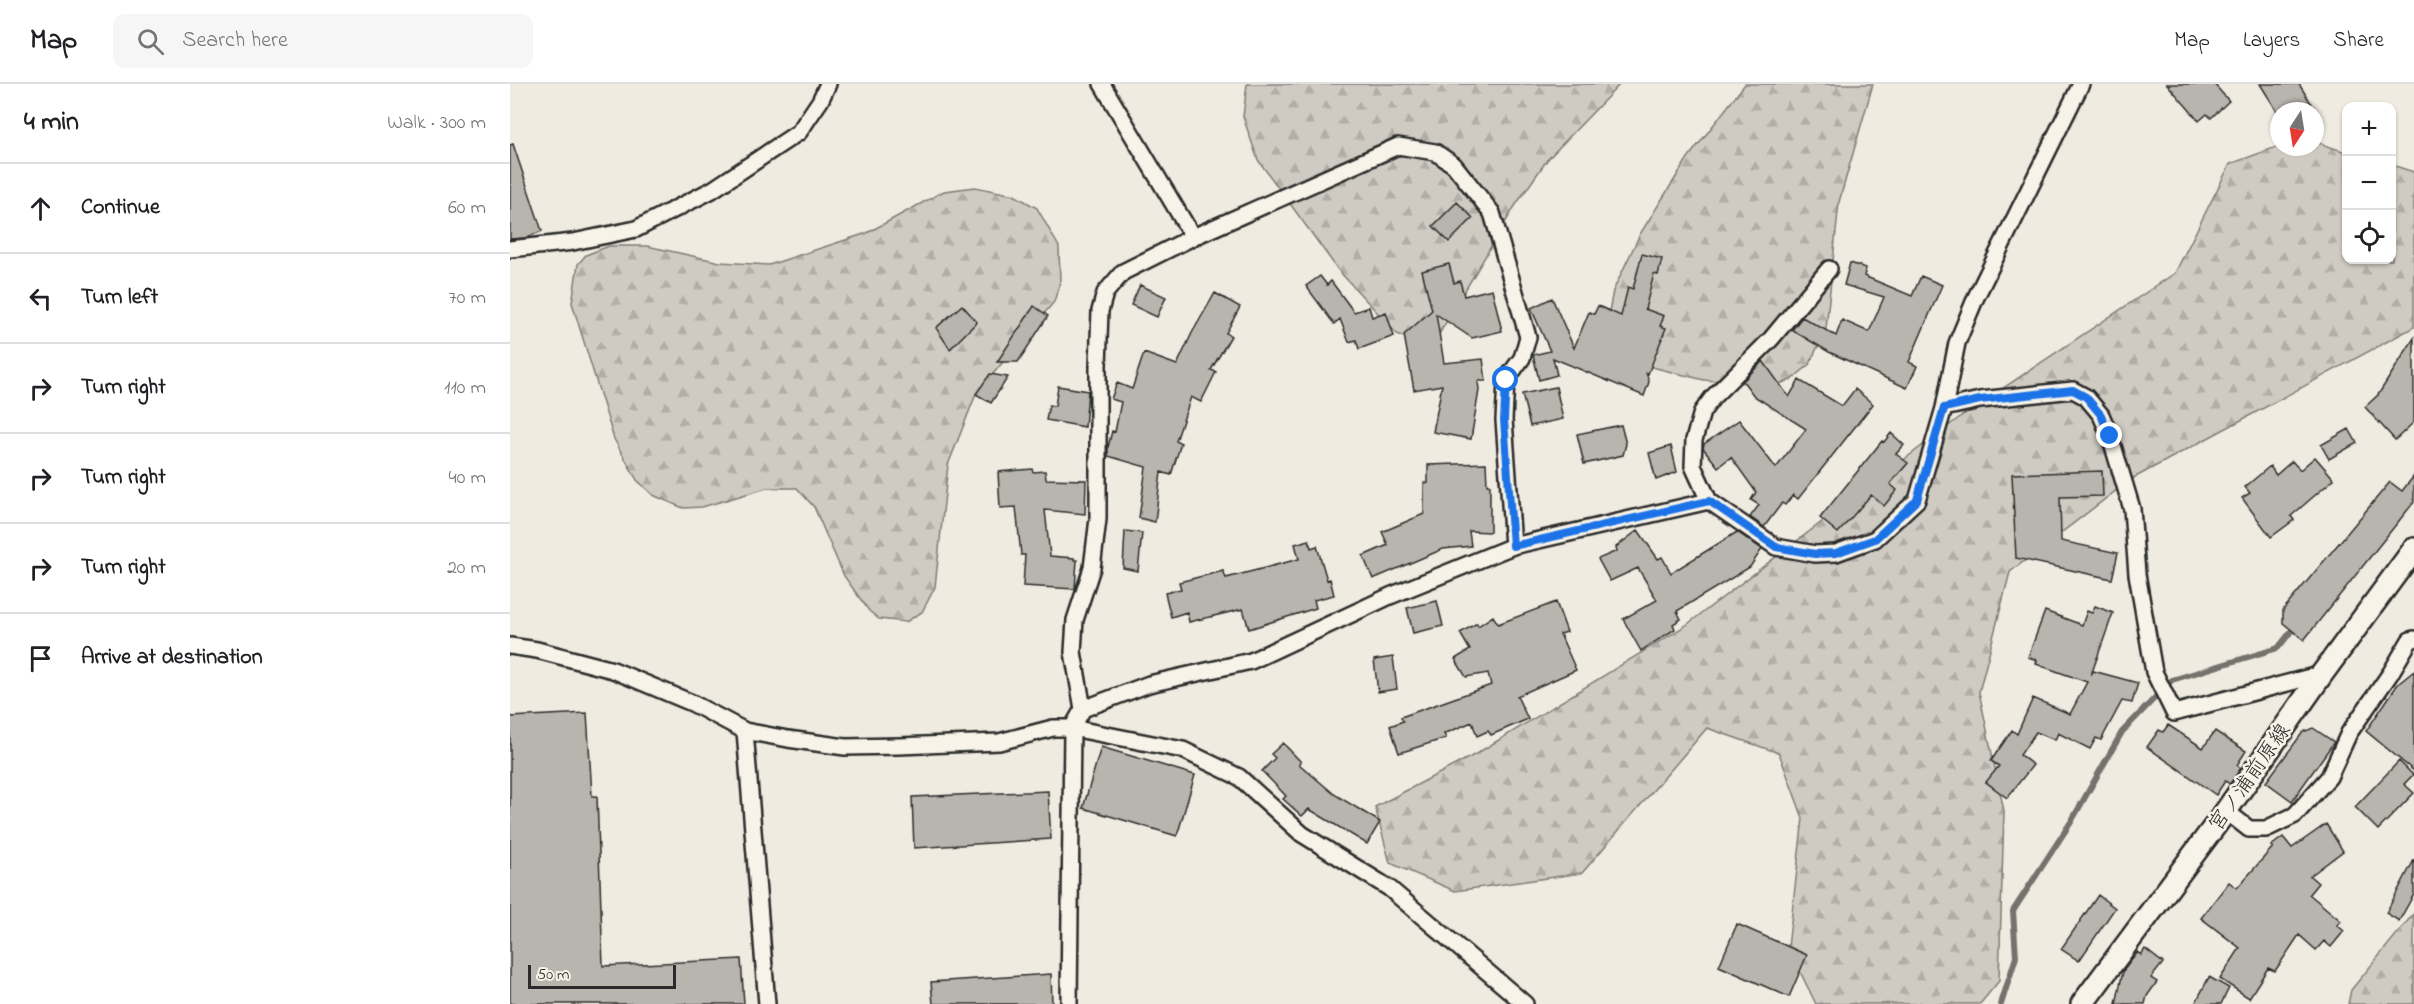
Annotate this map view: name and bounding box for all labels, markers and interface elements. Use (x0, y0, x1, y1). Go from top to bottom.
search box (113, 14, 533, 68)
text: Map (30, 21, 77, 62)
icon: search (134, 25, 167, 58)
text: Search here (182, 25, 288, 57)
text: Map (2174, 26, 2210, 56)
text: Layers (2243, 26, 2300, 56)
text: Share (2333, 26, 2384, 56)
north arrow (2270, 102, 2324, 156)
map controls (2342, 102, 2396, 264)
button: + (2342, 102, 2396, 156)
text: 4 min (24, 104, 79, 142)
text: Walk · 300 m (387, 109, 486, 138)
button: − (2342, 156, 2396, 210)
icon: ahead (24, 192, 57, 225)
text: Continue (81, 192, 160, 224)
text: 60 m (448, 194, 486, 223)
button: locate (2342, 210, 2396, 264)
icon: left (24, 282, 57, 315)
text: Turn left (81, 282, 158, 314)
text: 70 m (449, 284, 486, 313)
route start (1492, 366, 1518, 392)
icon: right (24, 372, 57, 405)
text: Turn right (81, 372, 166, 404)
text: 110 m (444, 374, 486, 403)
route end (2096, 422, 2122, 448)
icon: right (24, 462, 57, 495)
text: Turn right (81, 462, 166, 494)
text: 40 m (449, 464, 486, 493)
icon: right (24, 552, 57, 585)
text: Turn right (81, 552, 166, 584)
text: 20 m (447, 554, 486, 583)
icon: arrive (24, 642, 57, 675)
text: Arrive at destination (81, 642, 263, 674)
street label: 宮ノ浦前原線 (2202, 718, 2299, 838)
scale bar (528, 962, 676, 990)
text: 50 m (537, 963, 569, 987)

